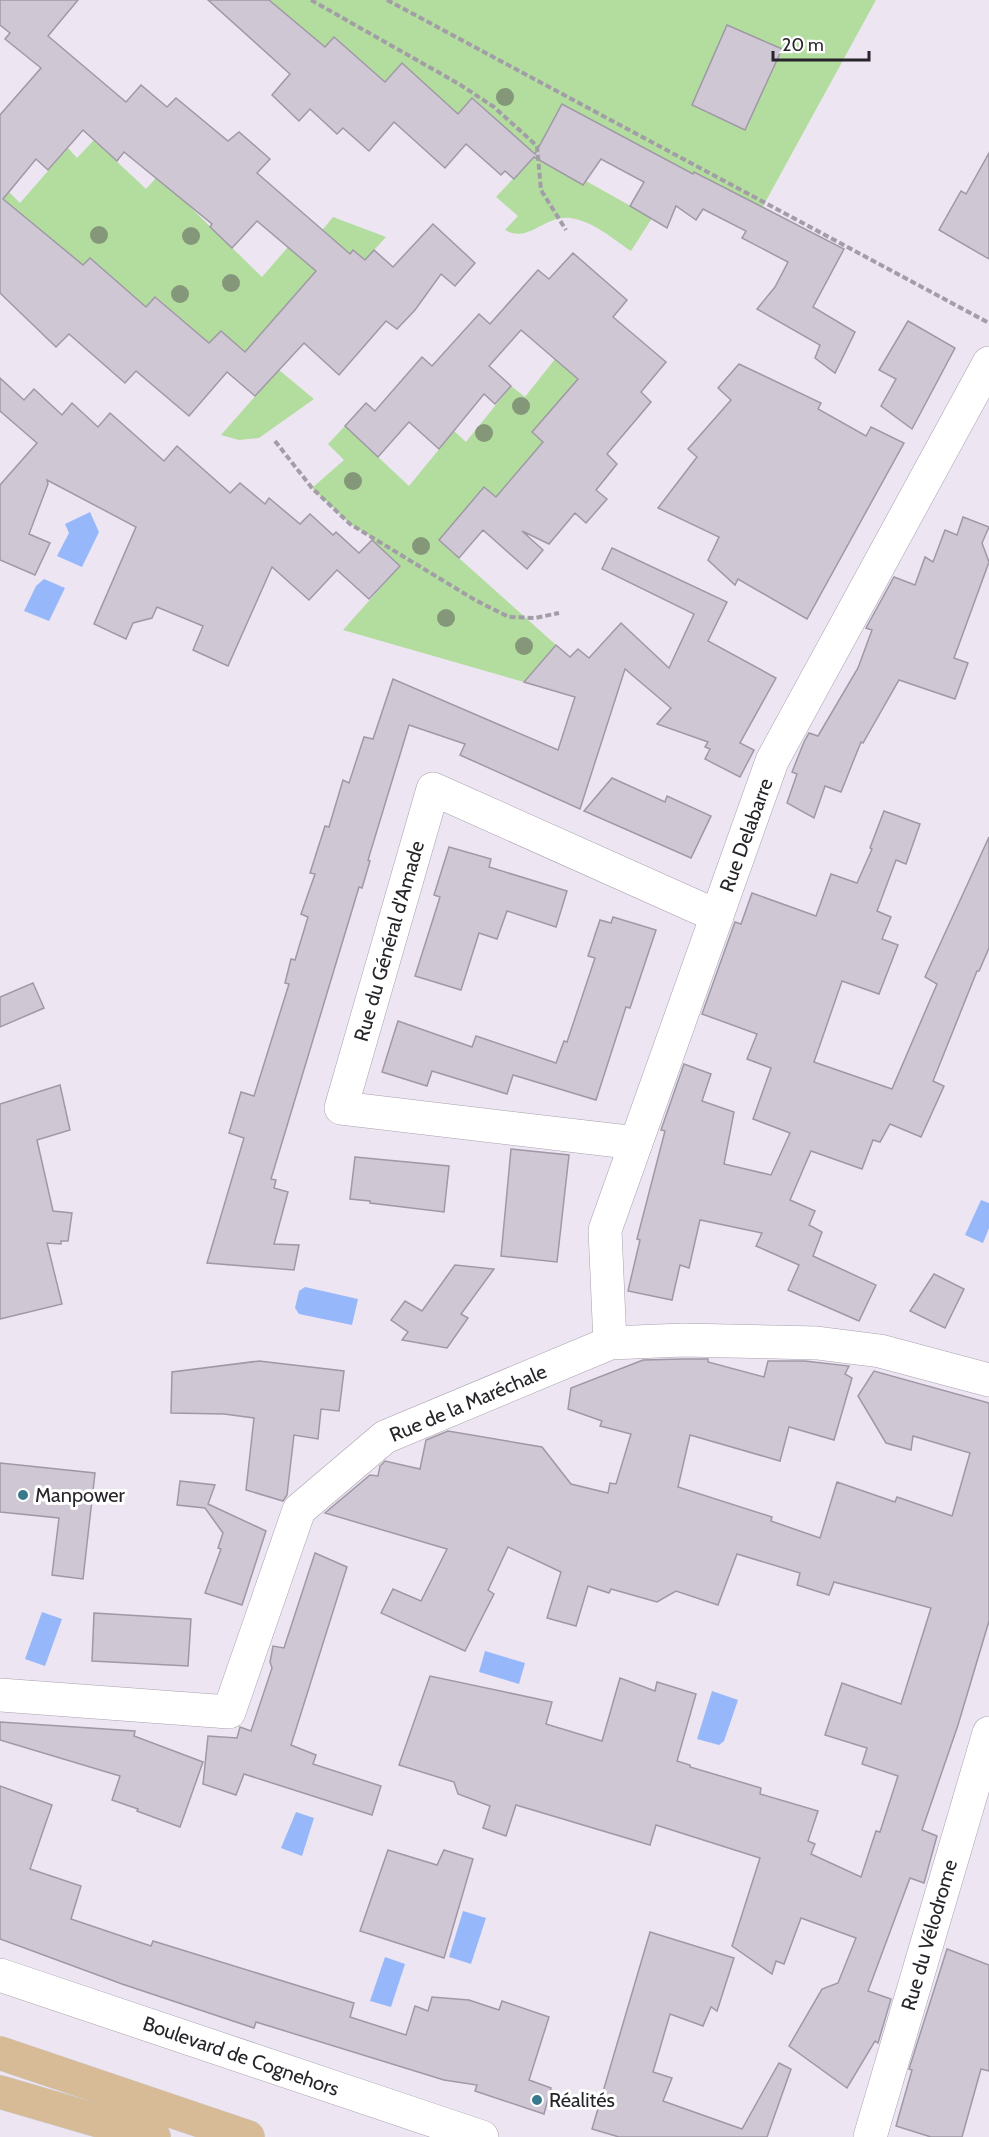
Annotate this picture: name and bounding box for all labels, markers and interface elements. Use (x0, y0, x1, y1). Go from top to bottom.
scale bar (773, 24, 869, 62)
text: 20 m (782, 34, 824, 56)
street label: Rue Delabarre (714, 775, 778, 895)
street label: Rue du Général d'Amade (349, 838, 429, 1044)
street label: Rue de la Maréchale (386, 1359, 550, 1447)
place label: Manpower (35, 1483, 126, 1507)
marker: Manpower (16, 1488, 30, 1502)
street label: Rue du Vélodrome (896, 1857, 962, 2013)
street label: Boulevard de Cognehors (140, 2011, 342, 2101)
place label: Réalités (549, 2088, 615, 2112)
marker: Réalités (530, 2093, 544, 2107)

